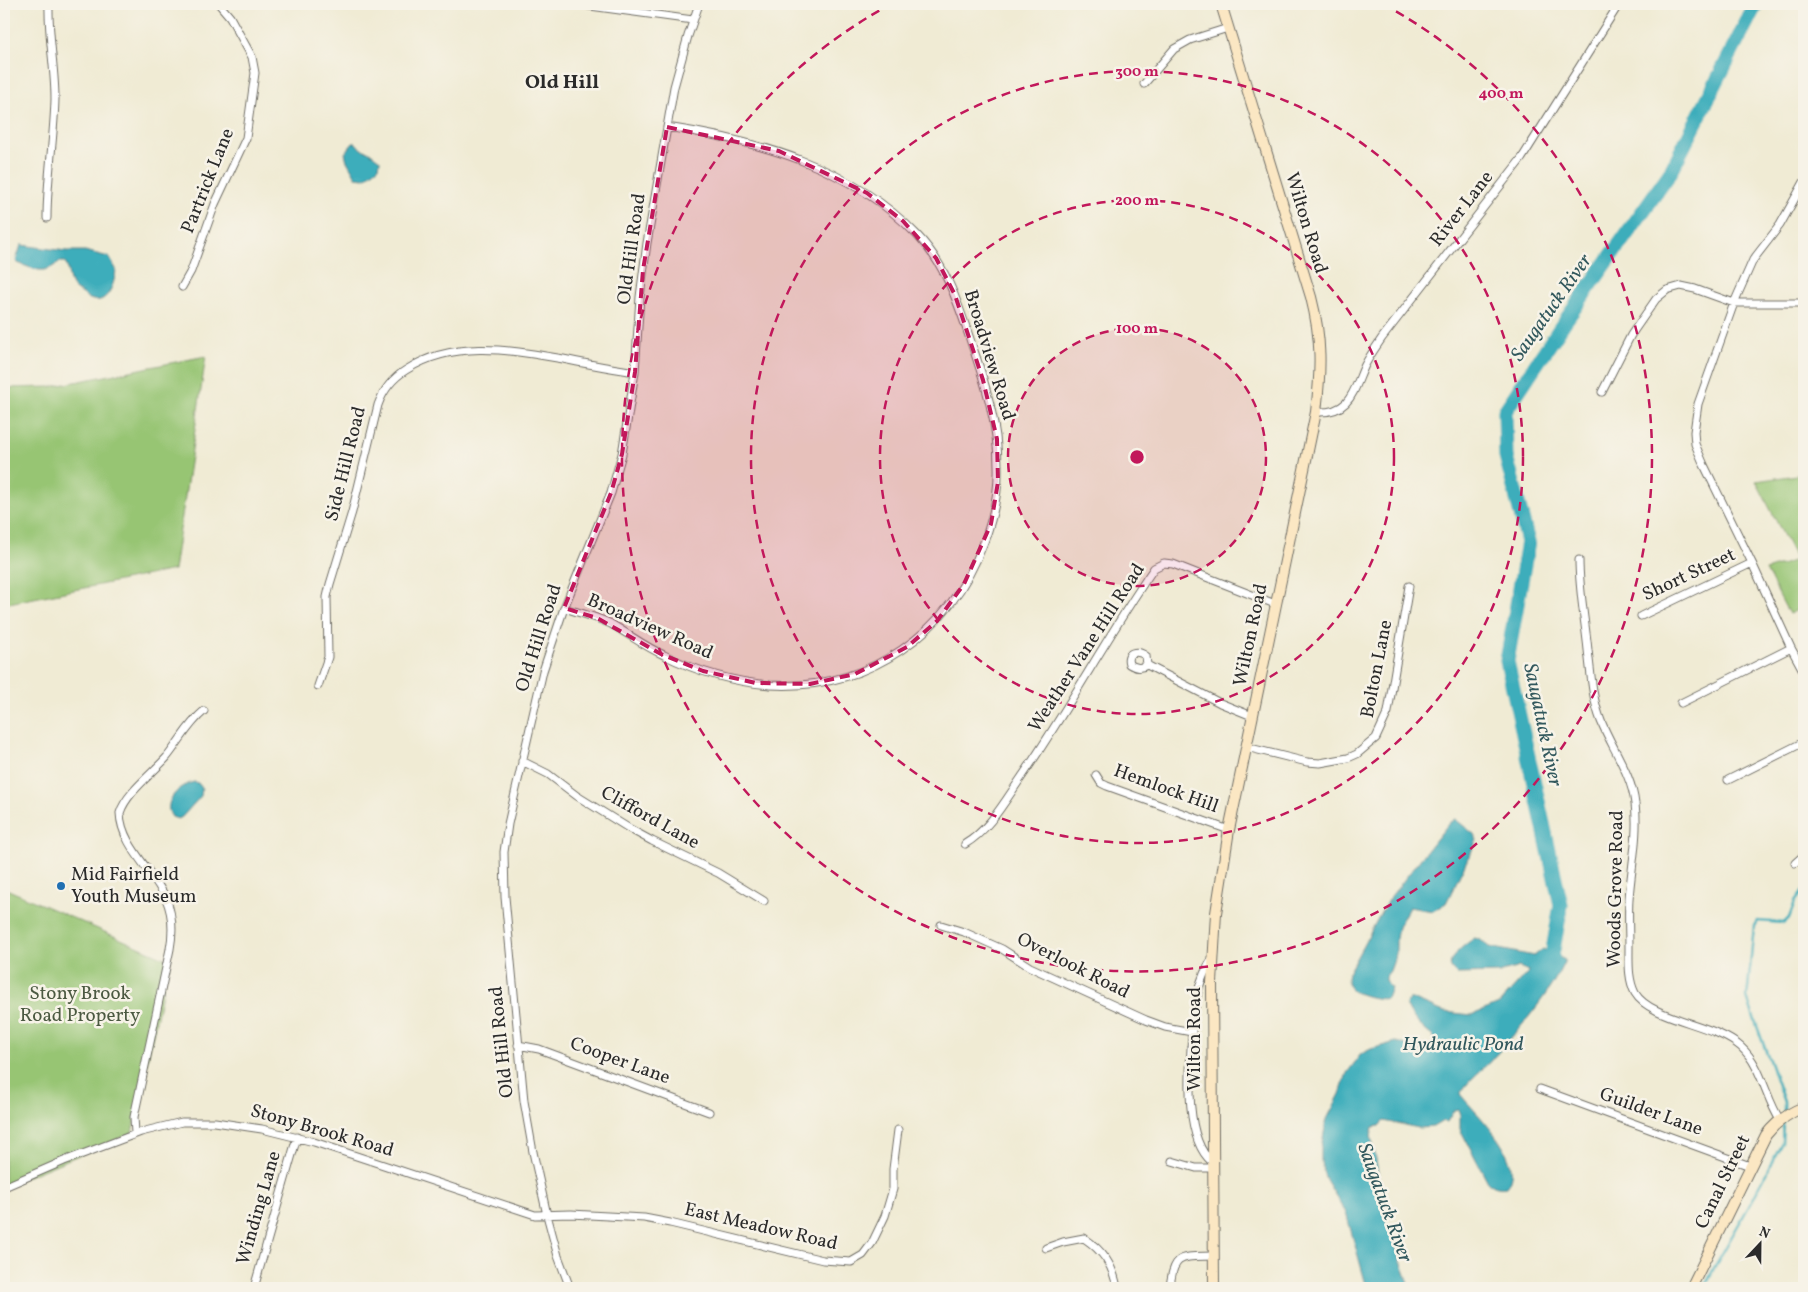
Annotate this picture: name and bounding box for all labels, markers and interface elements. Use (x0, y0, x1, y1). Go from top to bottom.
text: 300 m (1115, 62, 1159, 83)
district label: Old Hill (525, 69, 599, 97)
text: 400 m (1479, 84, 1524, 105)
street label: Partrick Lane (175, 124, 241, 238)
street label: River Lane (1424, 166, 1500, 252)
street label: Wilton Road (1278, 169, 1334, 277)
text: 200 m (1115, 191, 1159, 212)
street label: Old Hill Road (611, 192, 653, 306)
water label: Saugatuck River (1505, 248, 1600, 367)
street label: Broadview Road (957, 286, 1021, 424)
text: 100 m (1116, 319, 1159, 340)
street label: Side Hill Road (319, 404, 373, 524)
centre of rings (1128, 448, 1146, 466)
street label: Short Street (1638, 542, 1740, 608)
street label: Weather Vane Hill Road (1022, 558, 1152, 738)
street label: Old Hill Road (509, 581, 569, 695)
street label: Wilton Road (1227, 581, 1275, 689)
street label: Broadview Road (583, 588, 717, 666)
street label: Bolton Lane (1355, 618, 1399, 720)
water label: Saugatuck River (1515, 661, 1569, 790)
street label: Hemlock Hill (1110, 758, 1222, 820)
street label: Clifford Lane (596, 780, 704, 856)
street label: Woods Grove Road (1602, 810, 1630, 968)
place label: Mid Fairfield Youth Museum (71, 862, 197, 910)
marker: Mid Fairfield Youth Museum (55, 880, 67, 892)
street label: Overlook Road (1012, 926, 1134, 1006)
park label: Stony Brook Road Property (20, 981, 140, 1029)
street label: Old Hill Road (483, 985, 521, 1099)
street label: Wilton Road (1182, 987, 1208, 1091)
street label: Cooper Lane (566, 1031, 674, 1091)
water label: Hydraulic Pond (1402, 1031, 1524, 1059)
street label: Guilder Lane (1596, 1081, 1706, 1143)
street label: Stony Brook Road (247, 1098, 397, 1164)
street label: Canal Street (1689, 1130, 1757, 1234)
water label: Saugatuck River (1349, 1139, 1419, 1267)
street label: Winding Lane (230, 1148, 288, 1268)
street label: East Meadow Road (682, 1197, 840, 1257)
north arrow (1736, 1220, 1786, 1270)
text: N (1756, 1223, 1773, 1244)

